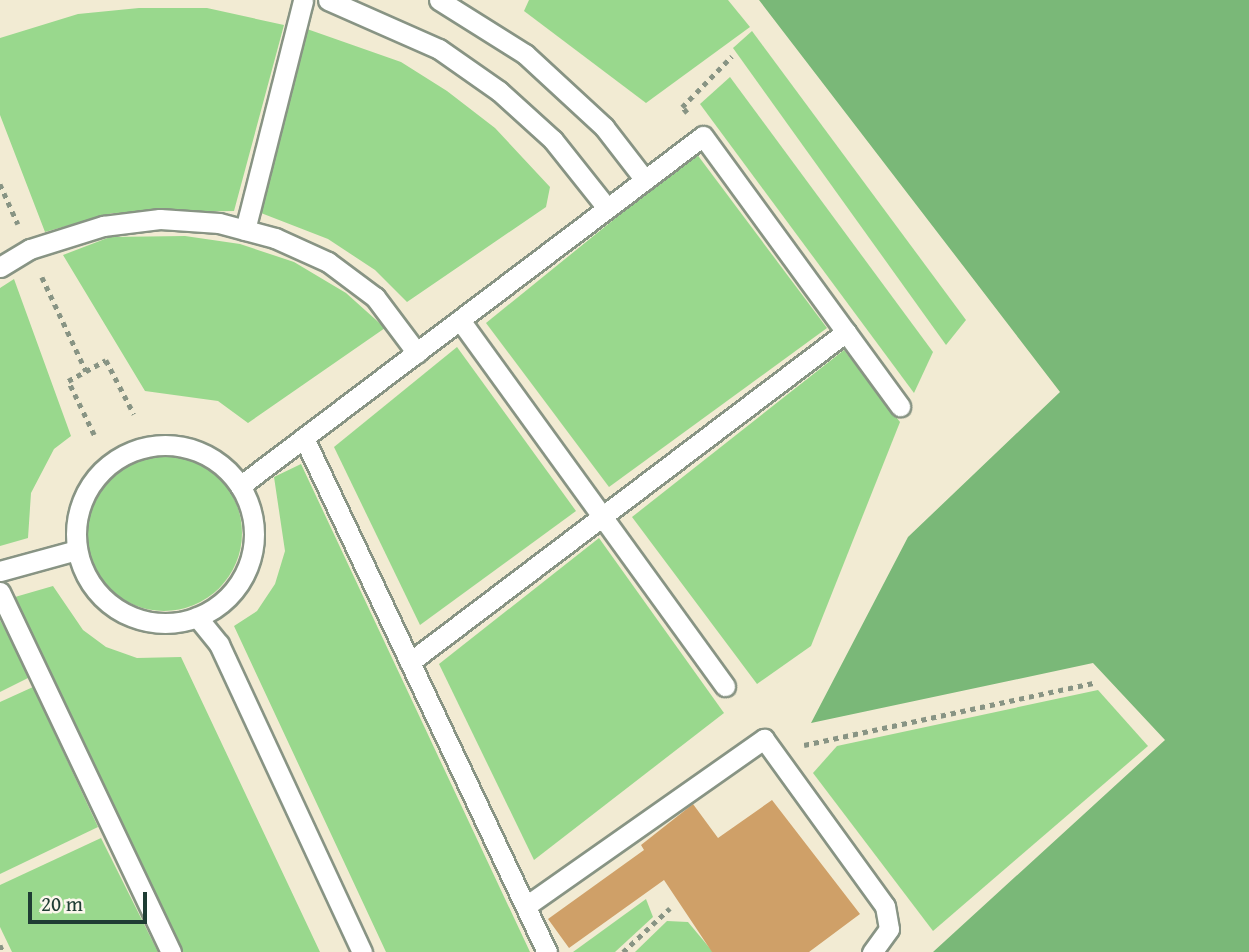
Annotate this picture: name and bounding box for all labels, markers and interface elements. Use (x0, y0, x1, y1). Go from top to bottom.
scale bar (32, 878, 150, 922)
text: 20 m (41, 888, 83, 919)

